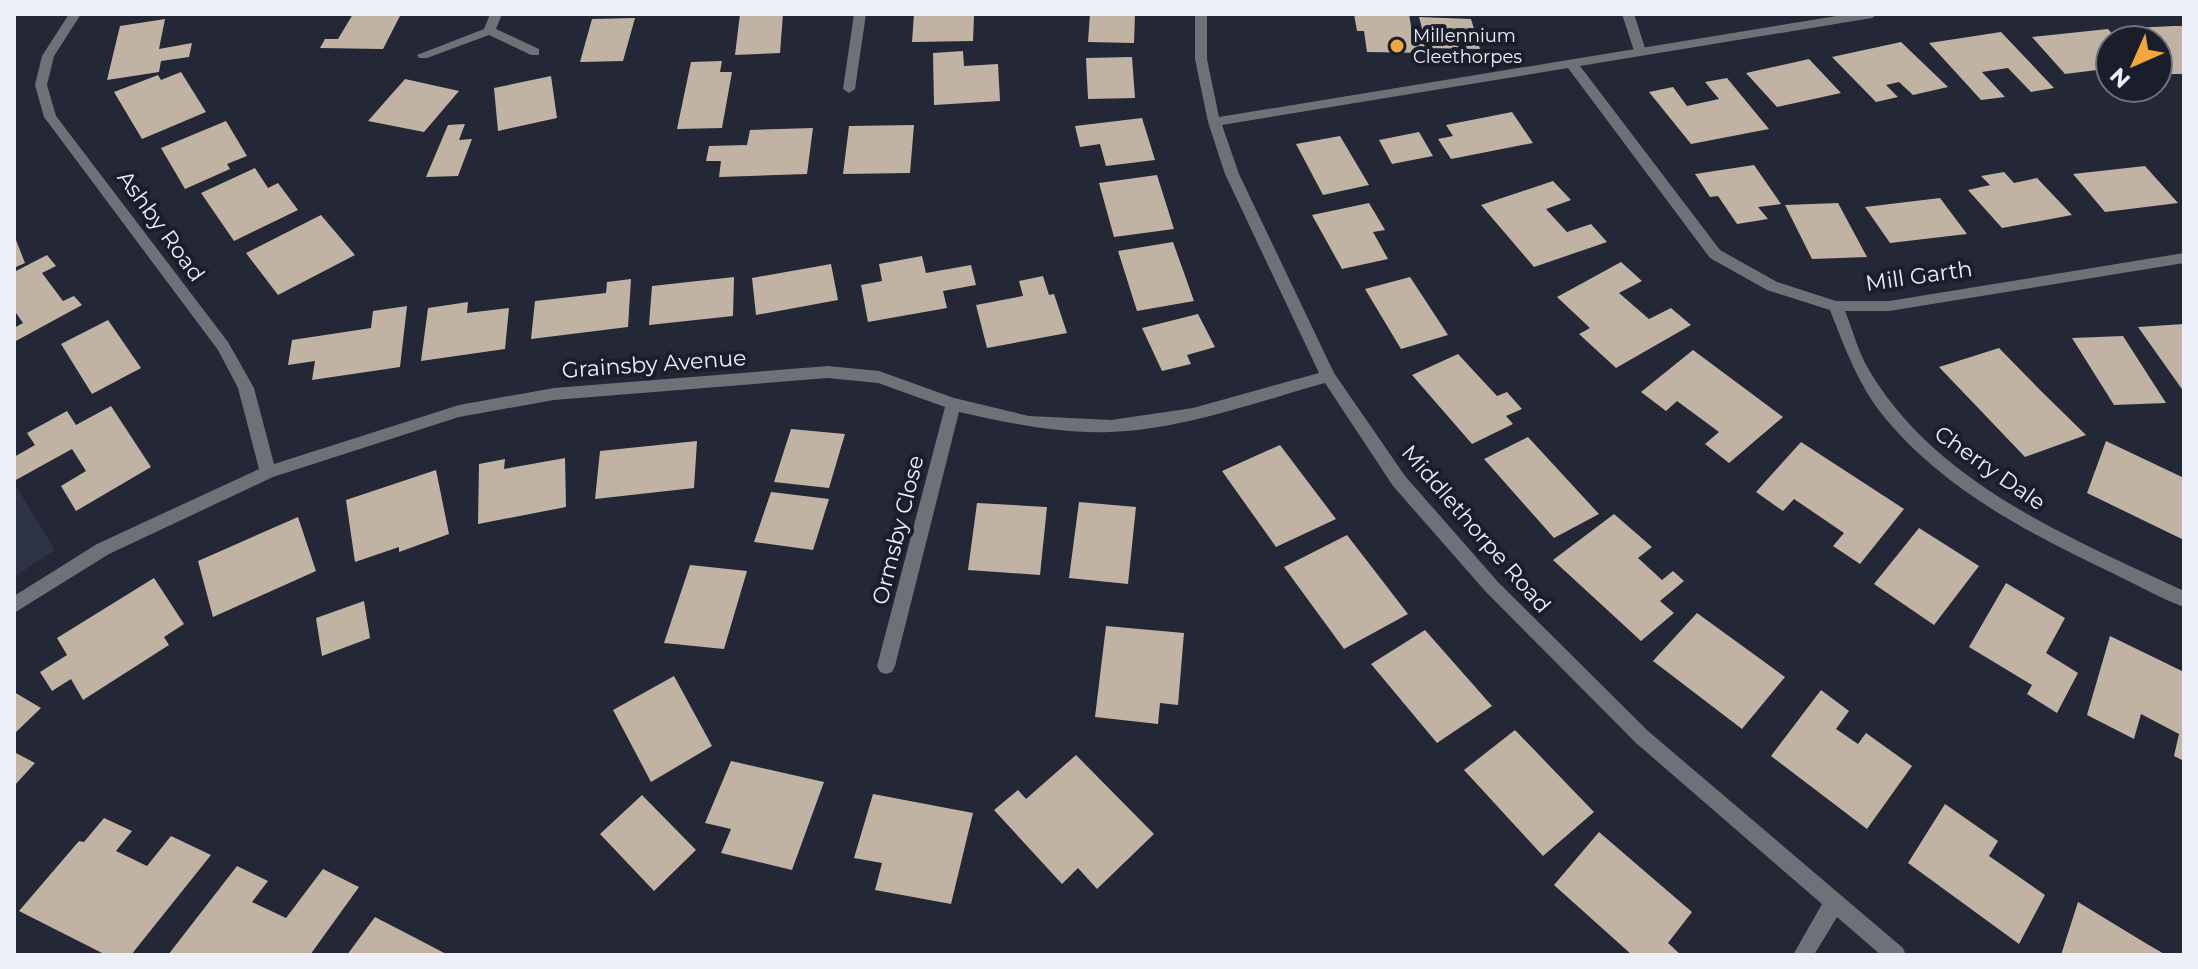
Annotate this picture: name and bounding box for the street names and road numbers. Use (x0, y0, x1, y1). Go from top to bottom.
street label: Ashby Road (112, 165, 210, 287)
street label: Mill Garth (1864, 255, 1974, 297)
street label: Grainsby Avenue (561, 344, 747, 384)
street label: Cherry Dale (1929, 420, 2051, 516)
street label: Middlethorpe Road (1396, 439, 1556, 619)
street label: Ormsby Close (866, 453, 930, 607)

